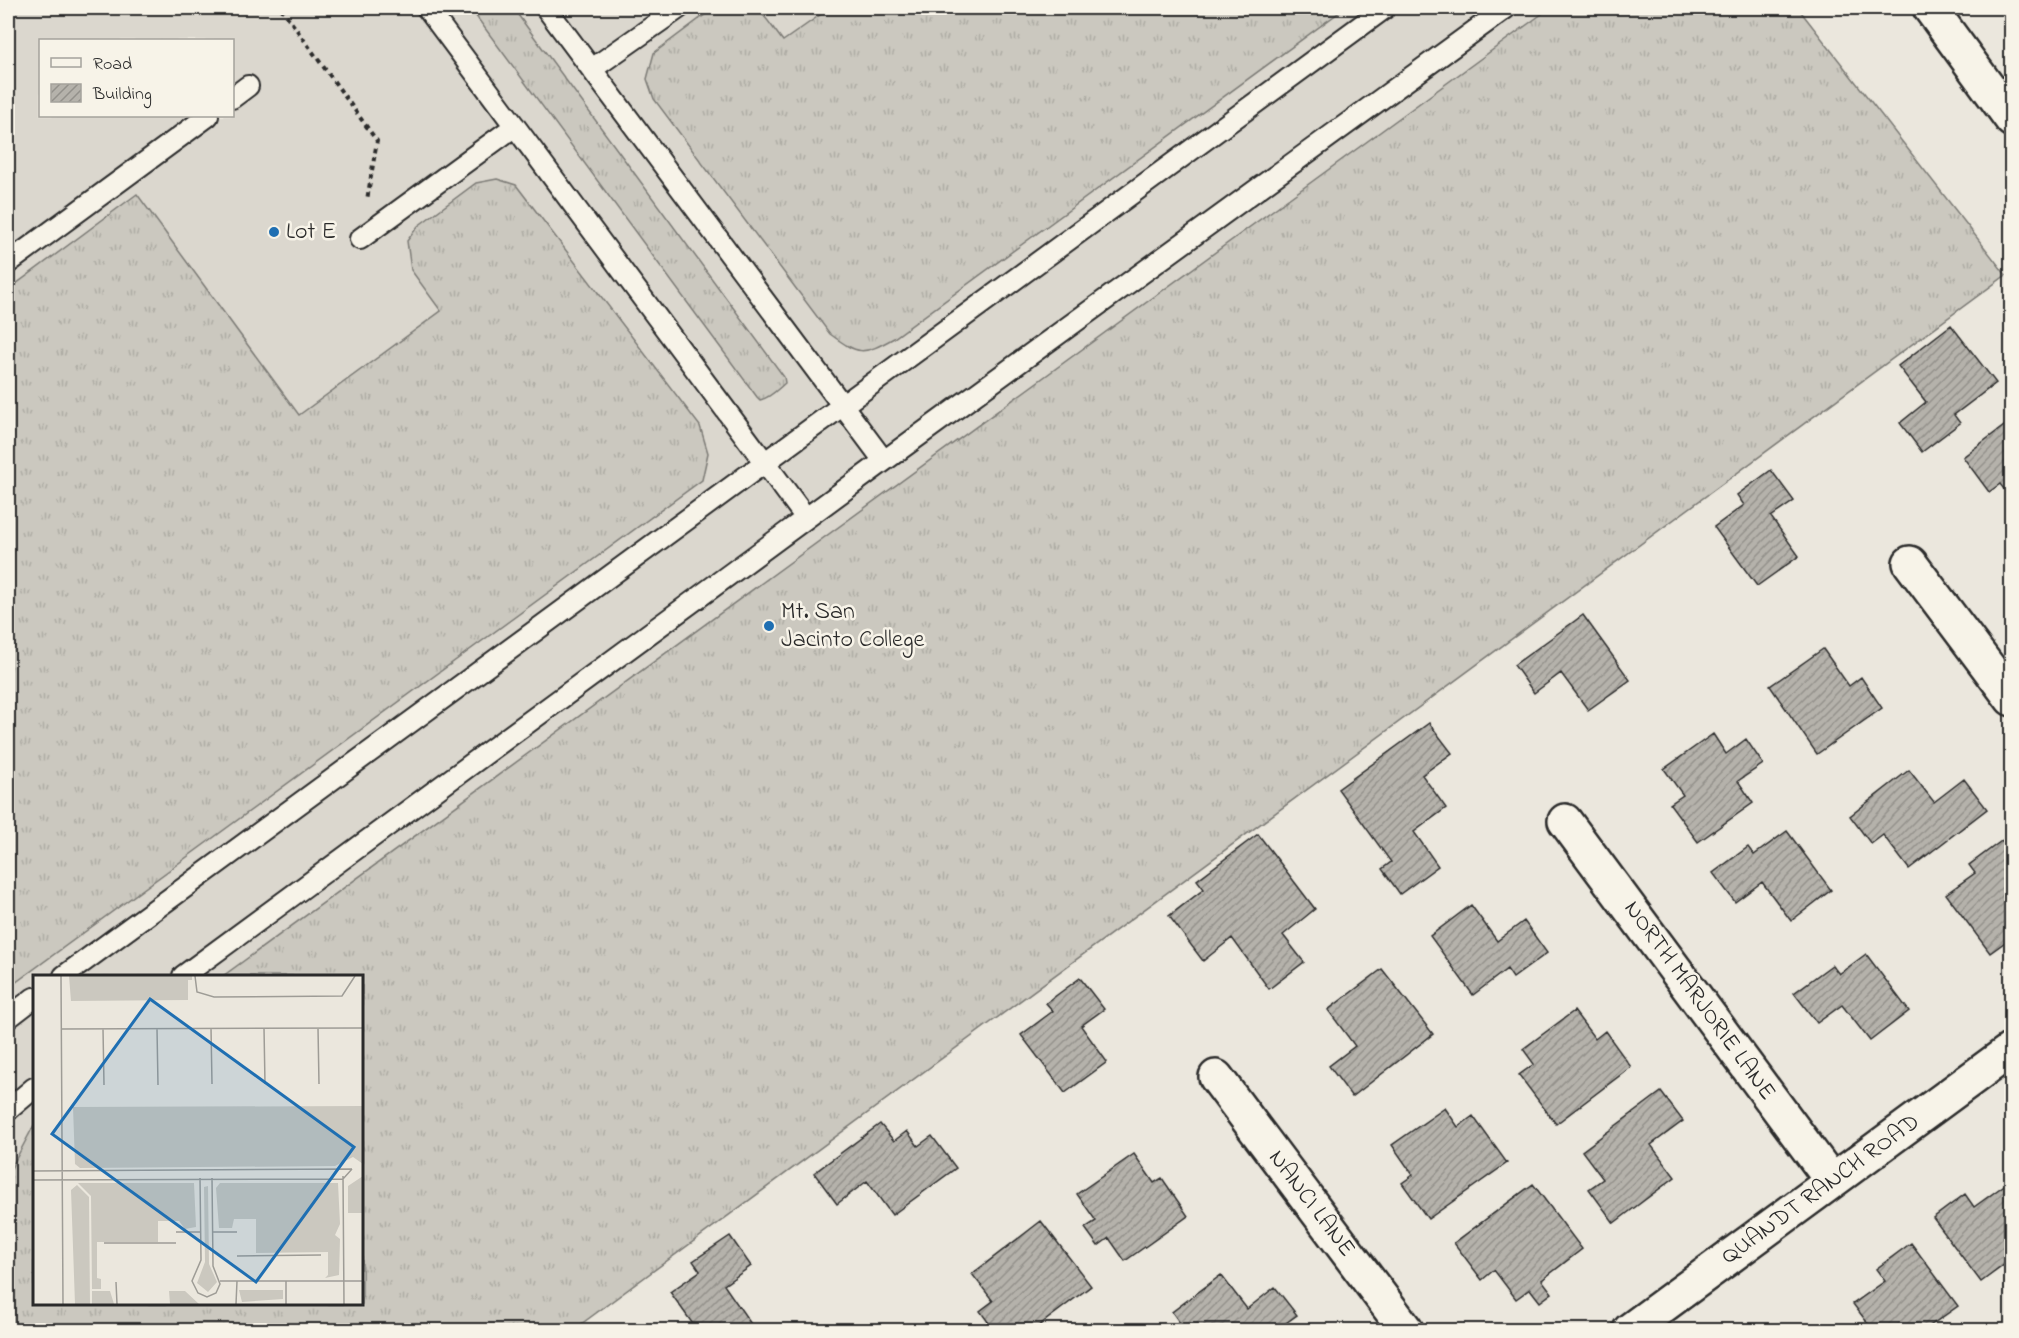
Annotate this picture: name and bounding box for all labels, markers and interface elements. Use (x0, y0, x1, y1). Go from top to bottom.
legend (39, 39, 234, 117)
text: Road (93, 52, 132, 78)
text: Building (92, 82, 152, 109)
place label: Lot E (286, 215, 336, 250)
marker: Lot E (267, 225, 281, 239)
place label: Mt. San Jacinto College (781, 595, 925, 658)
marker: Mt. San Jacinto College (762, 619, 776, 633)
street label: NORTH MARJORIE LANE (1614, 894, 1784, 1108)
inset map (33, 975, 363, 1305)
street label: QUANDT RANCH ROAD (1714, 1106, 1928, 1274)
street label: NANCI LANE (1259, 1143, 1363, 1265)

